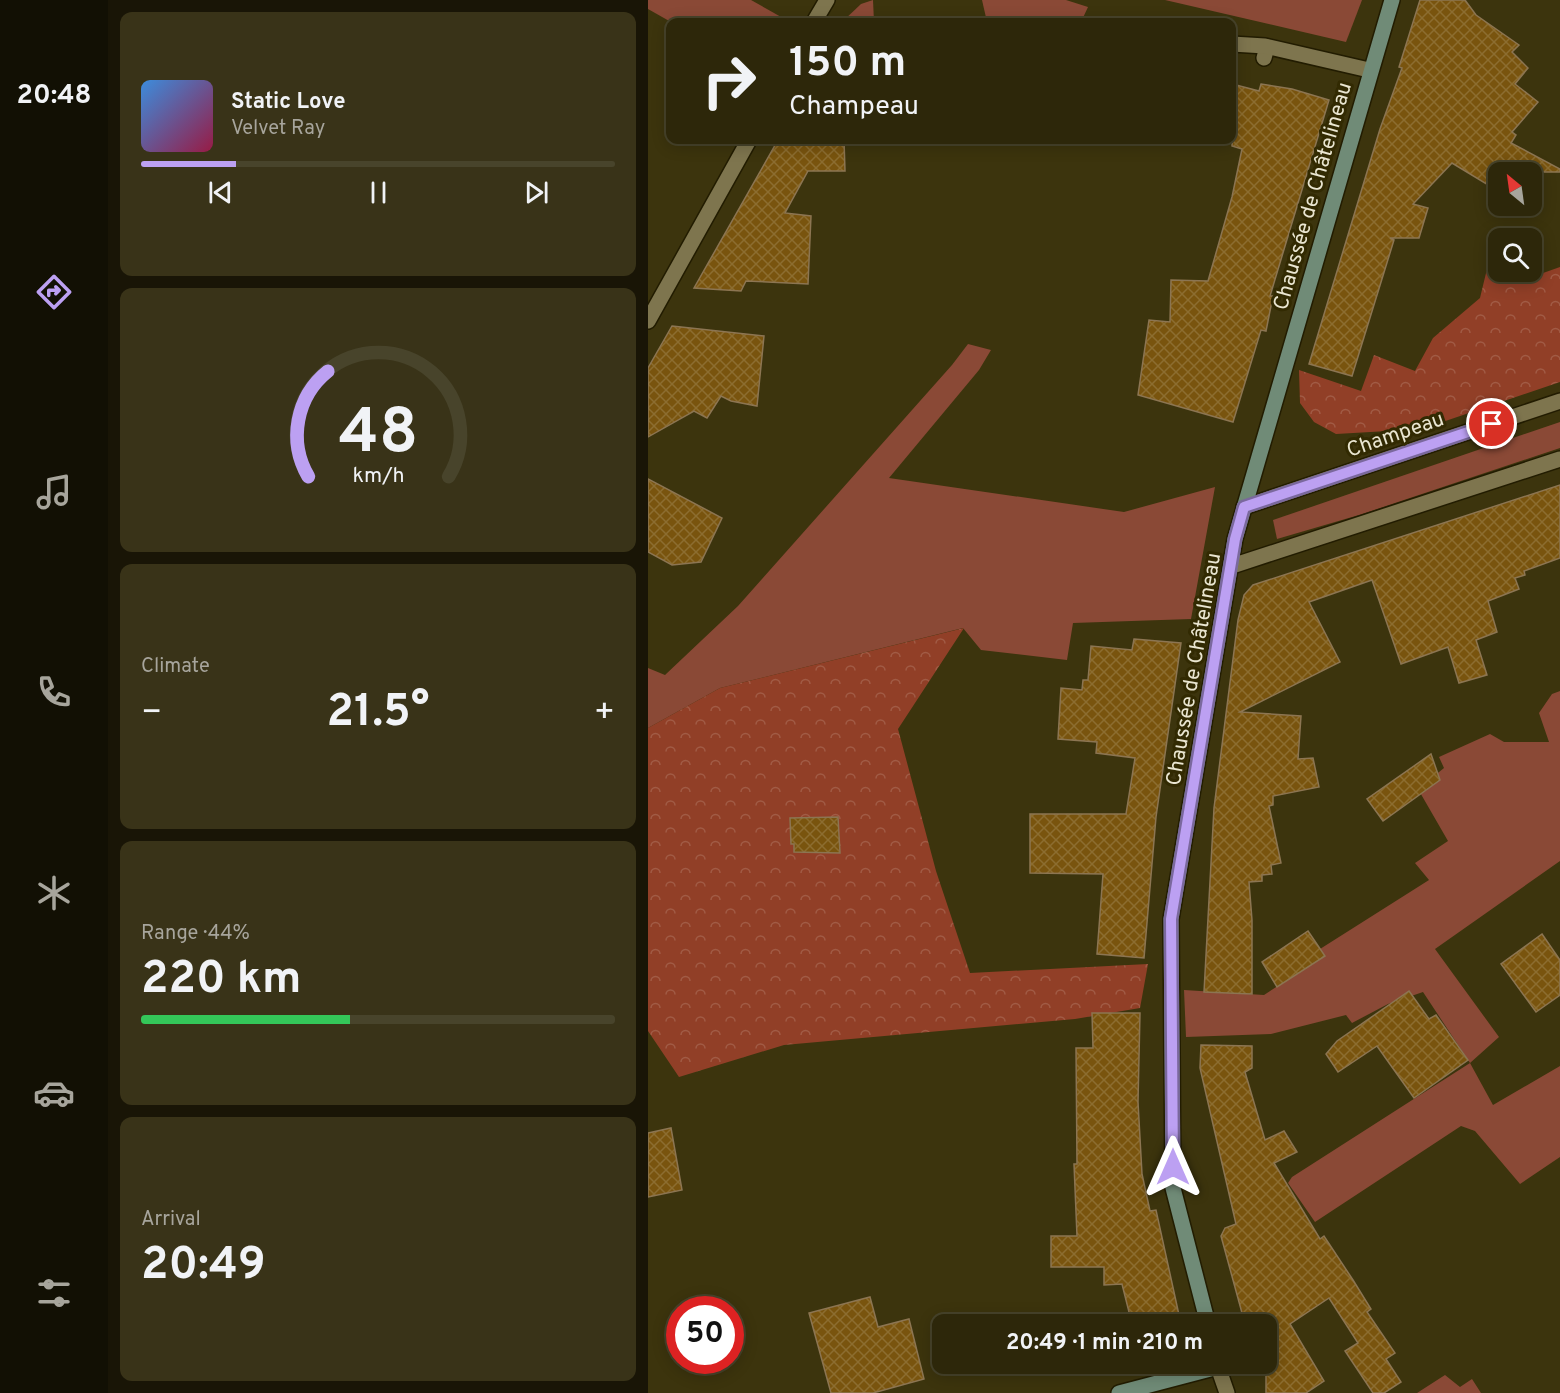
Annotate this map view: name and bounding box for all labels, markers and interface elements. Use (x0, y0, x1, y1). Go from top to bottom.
text: 150 m (789, 38, 906, 91)
icon: right (690, 42, 768, 120)
text: 20:48 (16, 79, 92, 113)
street label: Chaussée de Châtelineau (1268, 79, 1359, 314)
text: Static Love (231, 89, 345, 116)
text: Champeau (789, 90, 919, 124)
text: Velvet Ray (231, 116, 325, 142)
north arrow (1488, 162, 1542, 216)
map controls (1488, 162, 1542, 282)
icon: previous (204, 176, 237, 209)
icon: pause (362, 176, 395, 209)
icon: next (520, 176, 553, 209)
button: search (1488, 228, 1542, 282)
icon: directions (33, 271, 75, 313)
text: 48 (338, 396, 418, 475)
pin (1466, 398, 1517, 449)
street label: Champeau (1343, 406, 1448, 465)
icon: arrive (1475, 407, 1508, 440)
text: km/h (352, 464, 404, 491)
icon: music (33, 471, 75, 513)
street label: Chaussée de Châtelineau (1161, 551, 1228, 788)
text: Climate (141, 654, 210, 680)
icon: phone (33, 671, 75, 713)
text: 21.5° (327, 685, 429, 742)
text: − (141, 693, 162, 735)
text: + (594, 693, 615, 735)
icon: climate (33, 872, 75, 914)
text: Range · 44% (141, 921, 250, 947)
text: 220 km (141, 952, 302, 1009)
icon: car (33, 1072, 75, 1114)
position arrow (1141, 1135, 1205, 1199)
text: Arrival (141, 1207, 201, 1233)
text: 20:49 (141, 1238, 266, 1295)
icon: filters (33, 1272, 75, 1314)
speed limit sign: 50 (666, 1296, 744, 1374)
text: 20:49 · 1 min · 210 m (1006, 1330, 1203, 1357)

